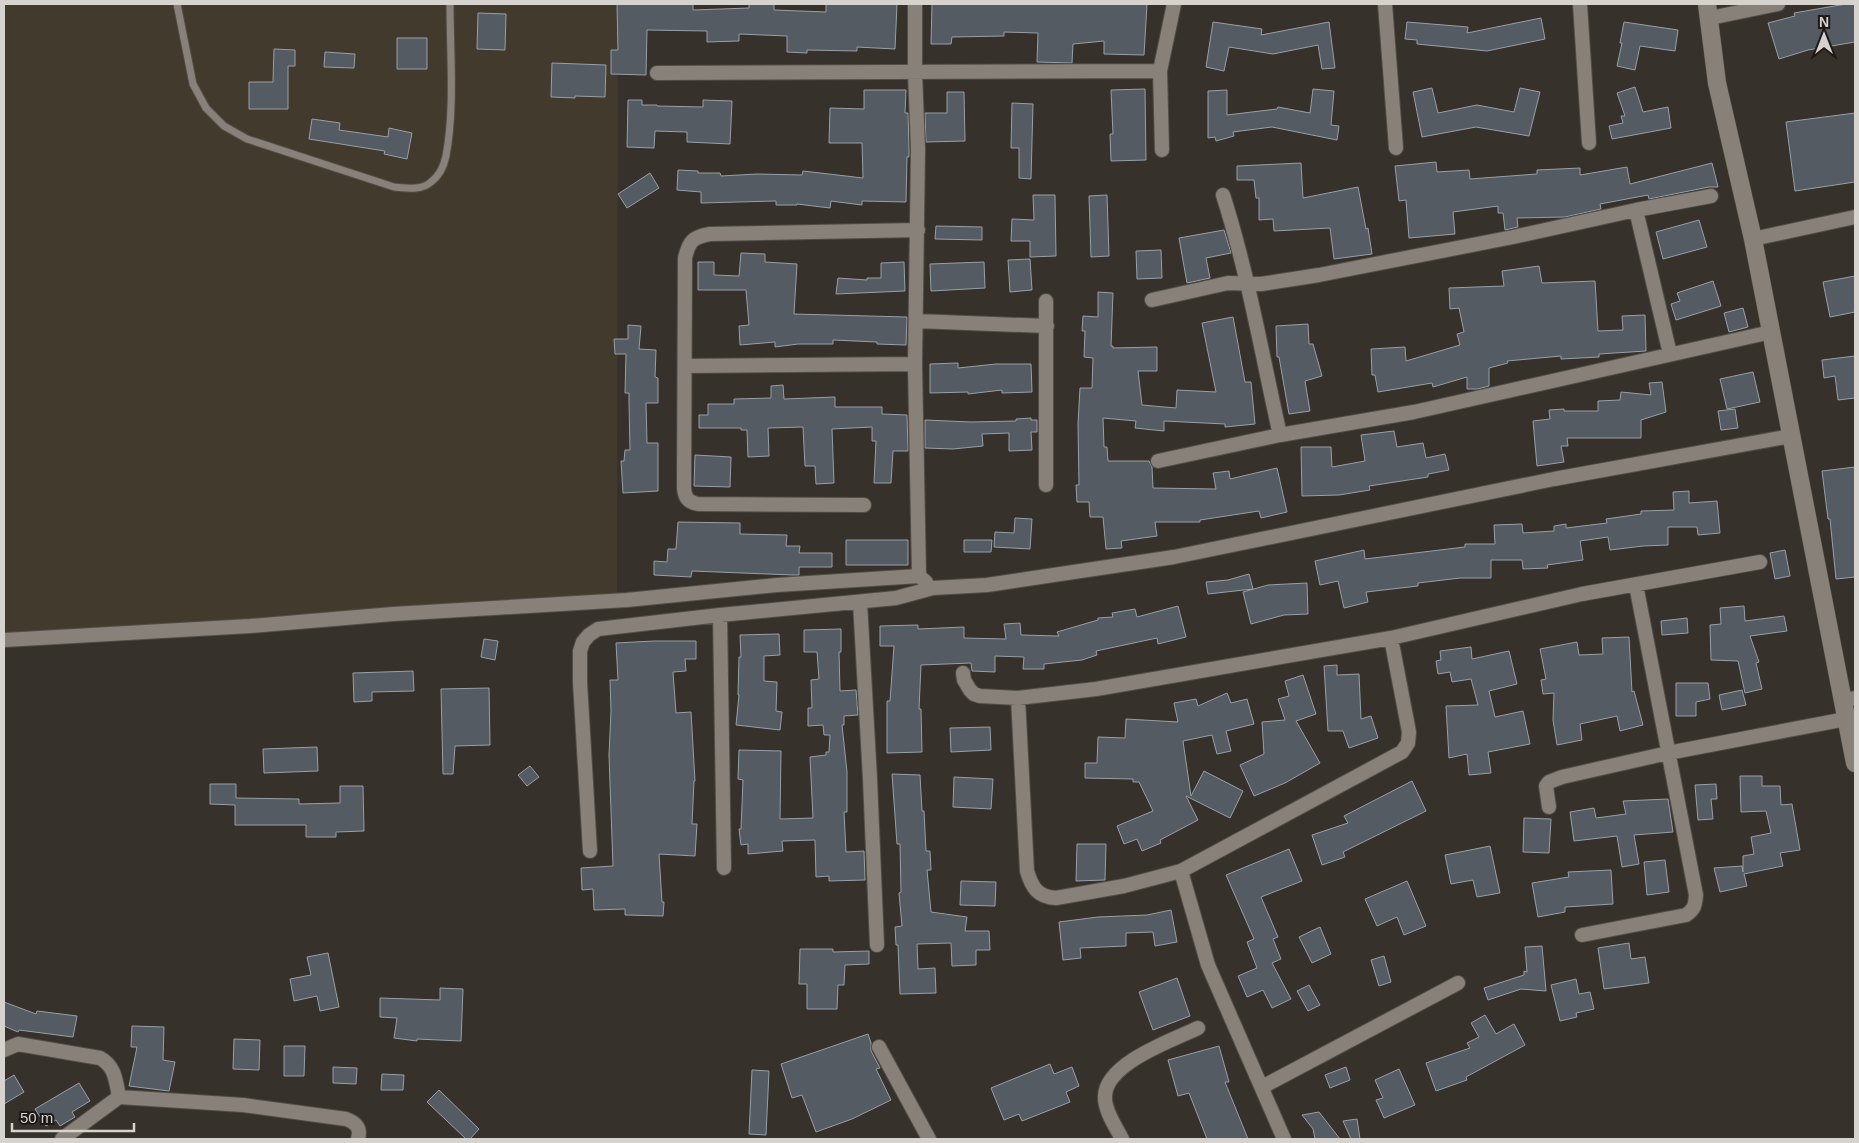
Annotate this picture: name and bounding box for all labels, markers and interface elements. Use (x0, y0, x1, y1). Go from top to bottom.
north arrow (1799, 10, 1849, 60)
text: N (1819, 14, 1829, 30)
scale bar (12, 1100, 135, 1132)
text: 50 m (20, 1109, 53, 1126)

